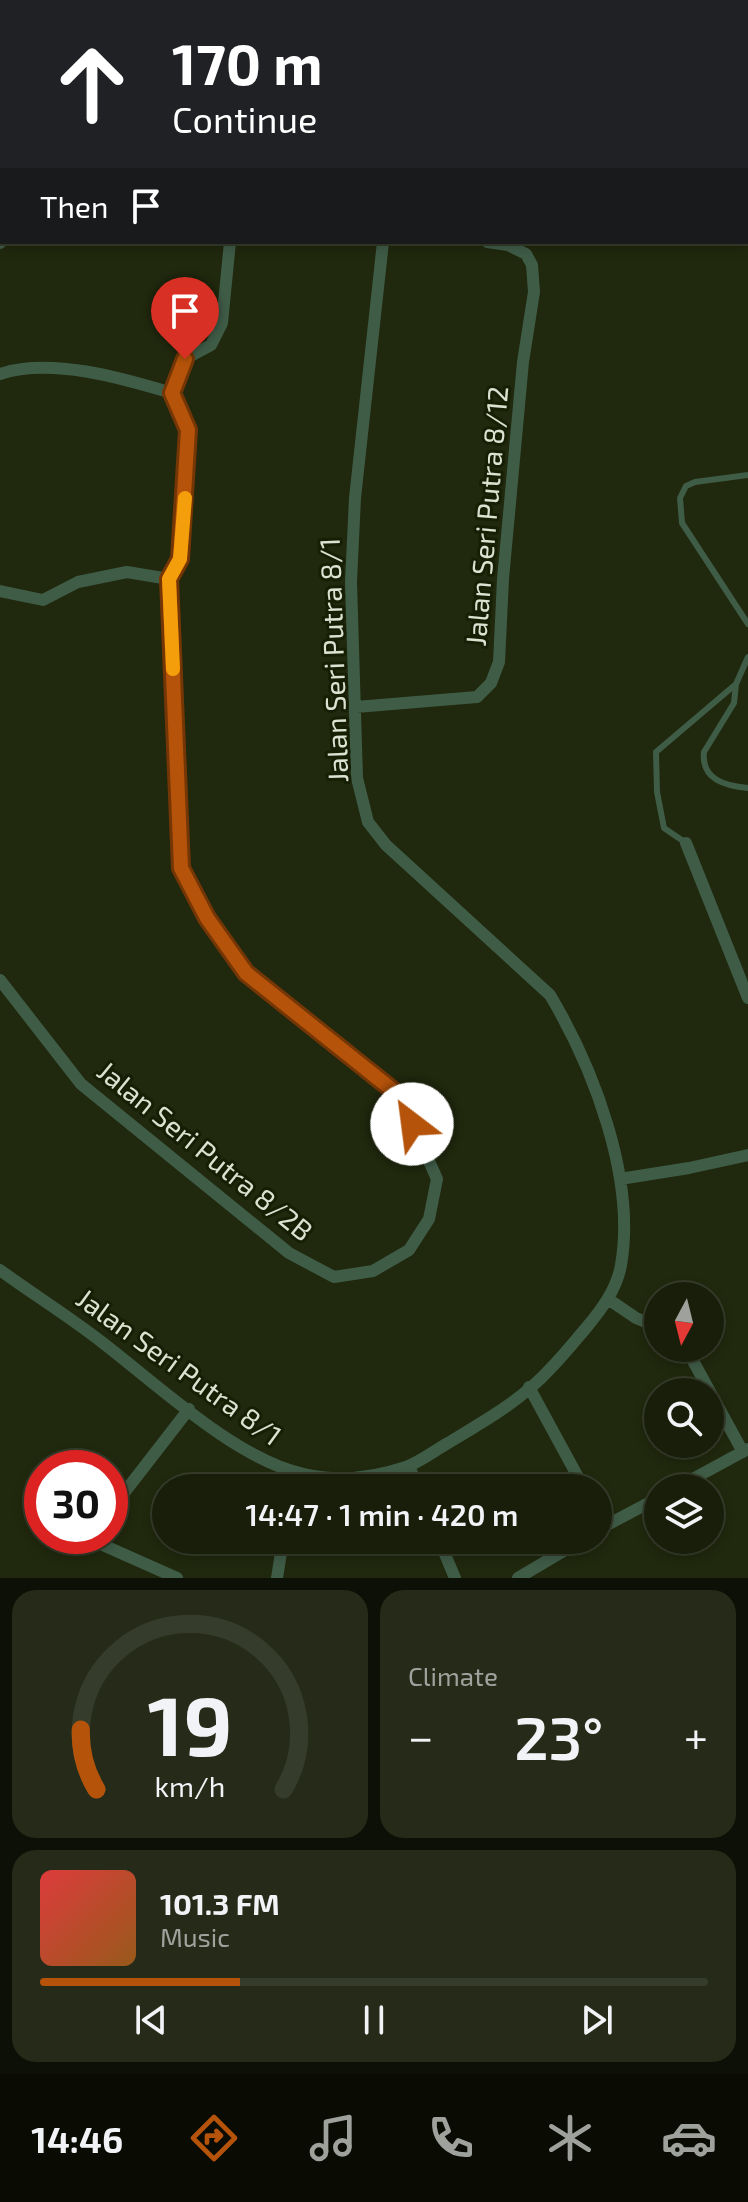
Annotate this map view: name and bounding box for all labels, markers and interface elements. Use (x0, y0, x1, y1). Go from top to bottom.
text: 170 m (172, 29, 323, 96)
icon: ahead (40, 32, 144, 136)
text: Continue (172, 97, 317, 140)
icon: arrive (124, 184, 168, 228)
text: Then (40, 188, 108, 224)
pin (151, 277, 219, 359)
icon: arrive (163, 289, 207, 333)
street label: Jalan Seri Putra 8/12 (458, 385, 514, 647)
street label: Jalan Seri Putra 8/1 (312, 537, 354, 783)
street label: Jalan Seri Putra 8/2B (91, 1053, 320, 1247)
position arrow (370, 1082, 454, 1166)
street label: Jalan Seri Putra 8/1 (71, 1280, 289, 1452)
north arrow (644, 1282, 724, 1362)
map controls (644, 1282, 724, 1554)
button: search (644, 1378, 724, 1458)
speed limit sign: 30 (24, 1450, 128, 1554)
button: layers (644, 1474, 724, 1554)
text: 14:47 · 1 min · 420 m (246, 1496, 518, 1532)
text: Climate (408, 1660, 498, 1691)
text: 19 (147, 1673, 233, 1773)
text: 23° (514, 1700, 603, 1772)
text: − (408, 1709, 434, 1762)
text: + (684, 1709, 708, 1762)
text: km/h (155, 1768, 225, 1803)
text: 101.3 FM (160, 1885, 280, 1921)
text: Music (160, 1921, 230, 1952)
icon: previous (129, 1998, 173, 2042)
icon: pause (352, 1998, 396, 2042)
icon: next (575, 1998, 619, 2042)
icon: directions (186, 2110, 242, 2166)
icon: music (305, 2110, 361, 2166)
icon: phone (423, 2110, 479, 2166)
icon: climate (542, 2110, 598, 2166)
icon: car (661, 2110, 717, 2166)
text: 14:46 (31, 2117, 123, 2160)

